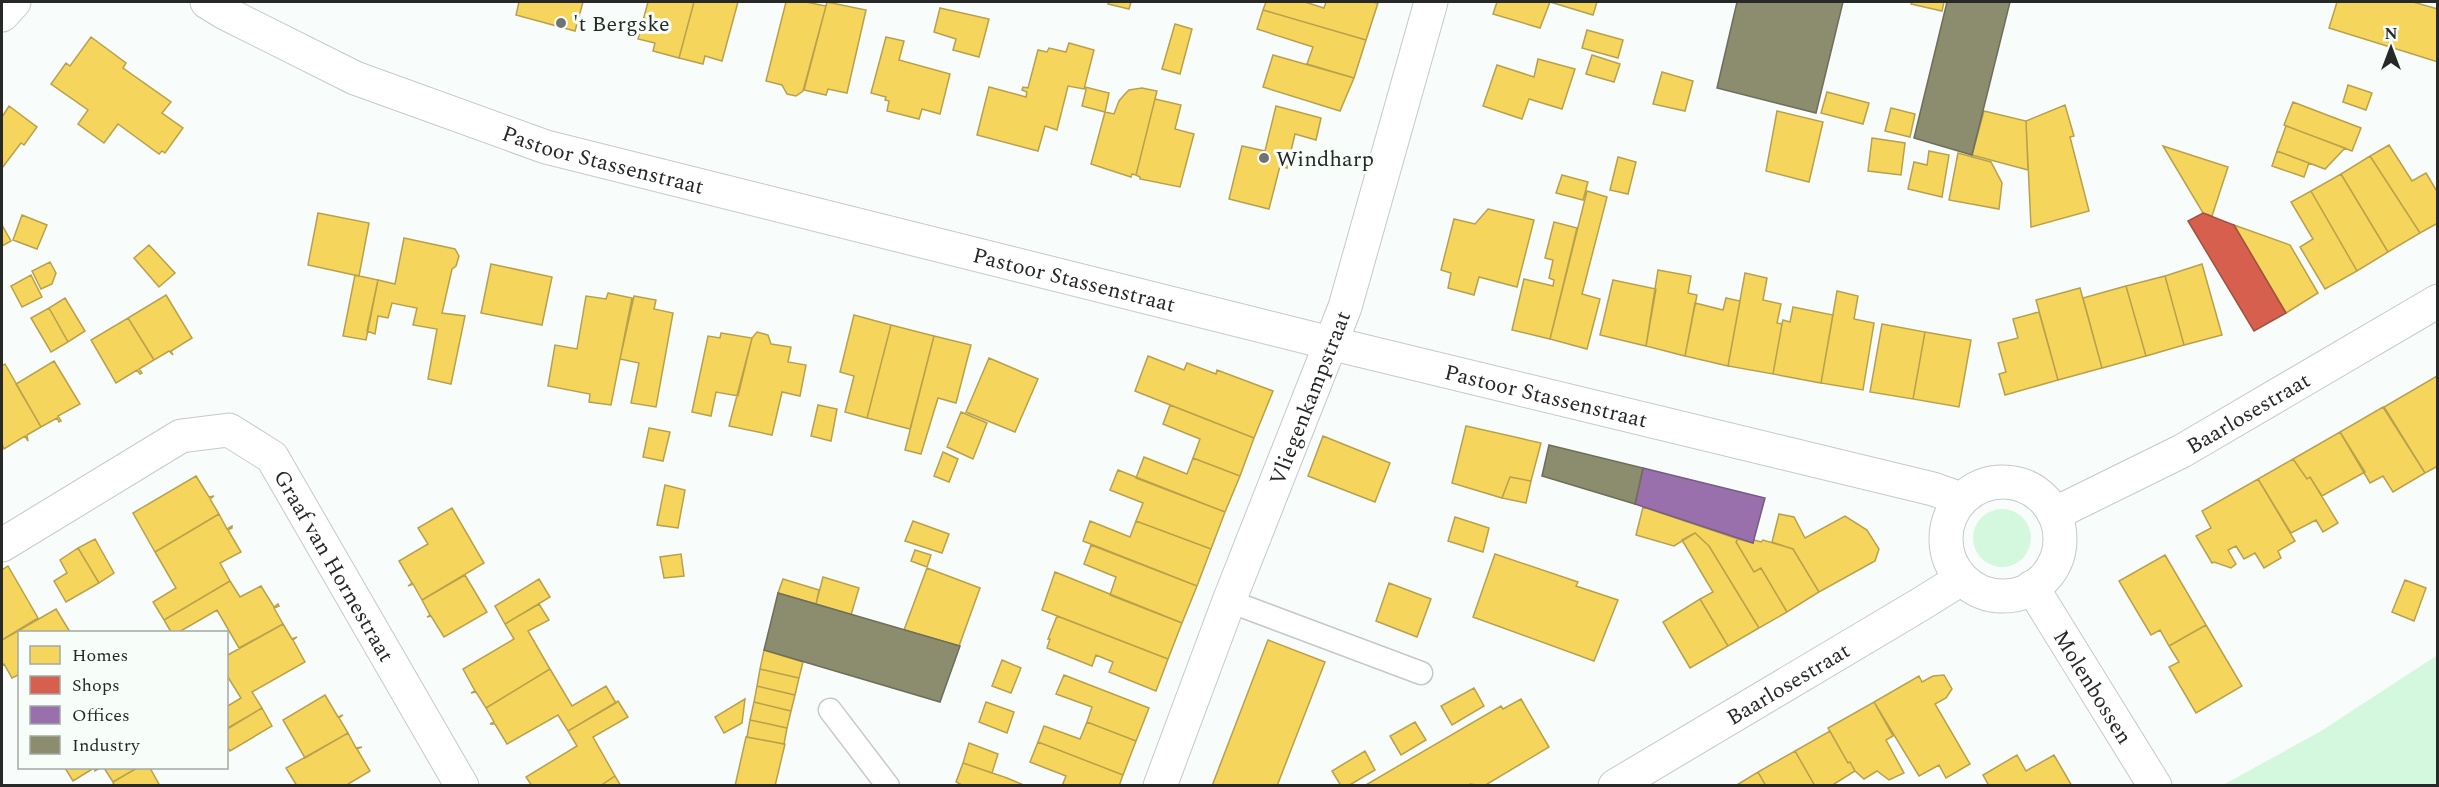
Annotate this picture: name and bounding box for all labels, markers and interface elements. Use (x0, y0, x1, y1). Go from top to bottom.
place label: 't Bergske (573, 8, 670, 41)
marker: 't Bergske (554, 16, 568, 30)
north arrow (2361, 18, 2421, 78)
text: N (2384, 22, 2398, 46)
street label: Pastoor Stassenstraat (497, 117, 707, 204)
place label: Windharp (1276, 143, 1374, 176)
marker: Windharp (1257, 151, 1271, 165)
street label: Pastoor Stassenstraat (969, 239, 1179, 322)
street label: Vliegenkampstraat (1261, 306, 1360, 490)
street label: Pastoor Stassenstraat (1441, 356, 1651, 437)
street label: Baarlosestraat (2180, 364, 2317, 463)
street label: Graaf van Hornestraat (265, 464, 402, 669)
street label: Molenbossen (2044, 624, 2140, 751)
legend (18, 631, 228, 769)
street label: Baarlosestraat (1720, 635, 1857, 734)
text: Homes (72, 642, 128, 669)
text: Shops (72, 672, 120, 699)
text: Offices (72, 702, 130, 729)
text: Industry (72, 732, 141, 759)

